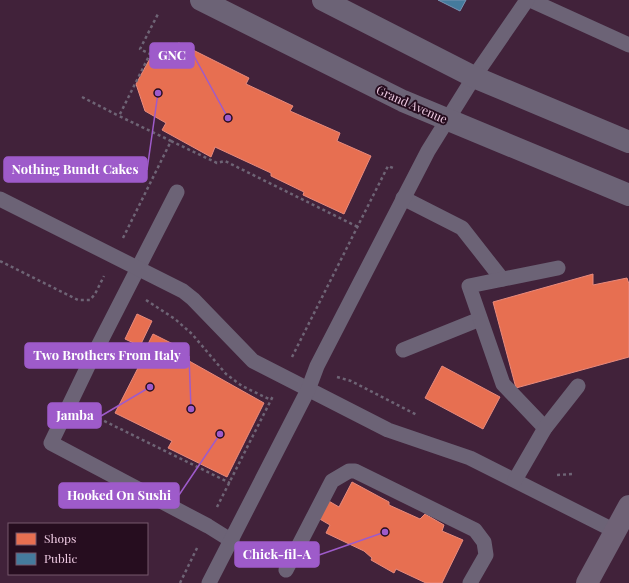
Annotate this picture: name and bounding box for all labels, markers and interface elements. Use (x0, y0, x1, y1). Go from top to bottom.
callout: GNC (150, 43, 194, 68)
text: GNC (158, 46, 186, 63)
street label: Grand Avenue (374, 81, 450, 127)
callout: Nothing Bundt Cakes (4, 157, 147, 182)
text: Nothing Bundt Cakes (12, 160, 138, 177)
callout: Two Brothers From Italy (25, 343, 189, 368)
text: Two Brothers From Italy (33, 346, 181, 363)
callout: Jamba (48, 403, 101, 428)
text: Jamba (55, 406, 94, 423)
callout: Hooked On Sushi (59, 483, 179, 508)
text: Hooked On Sushi (67, 486, 171, 503)
legend (8, 523, 148, 575)
text: Shops (44, 530, 76, 546)
callout: Chick-fil-A (235, 542, 319, 567)
text: Chick-fil-A (243, 545, 311, 562)
text: Public (44, 550, 78, 566)

